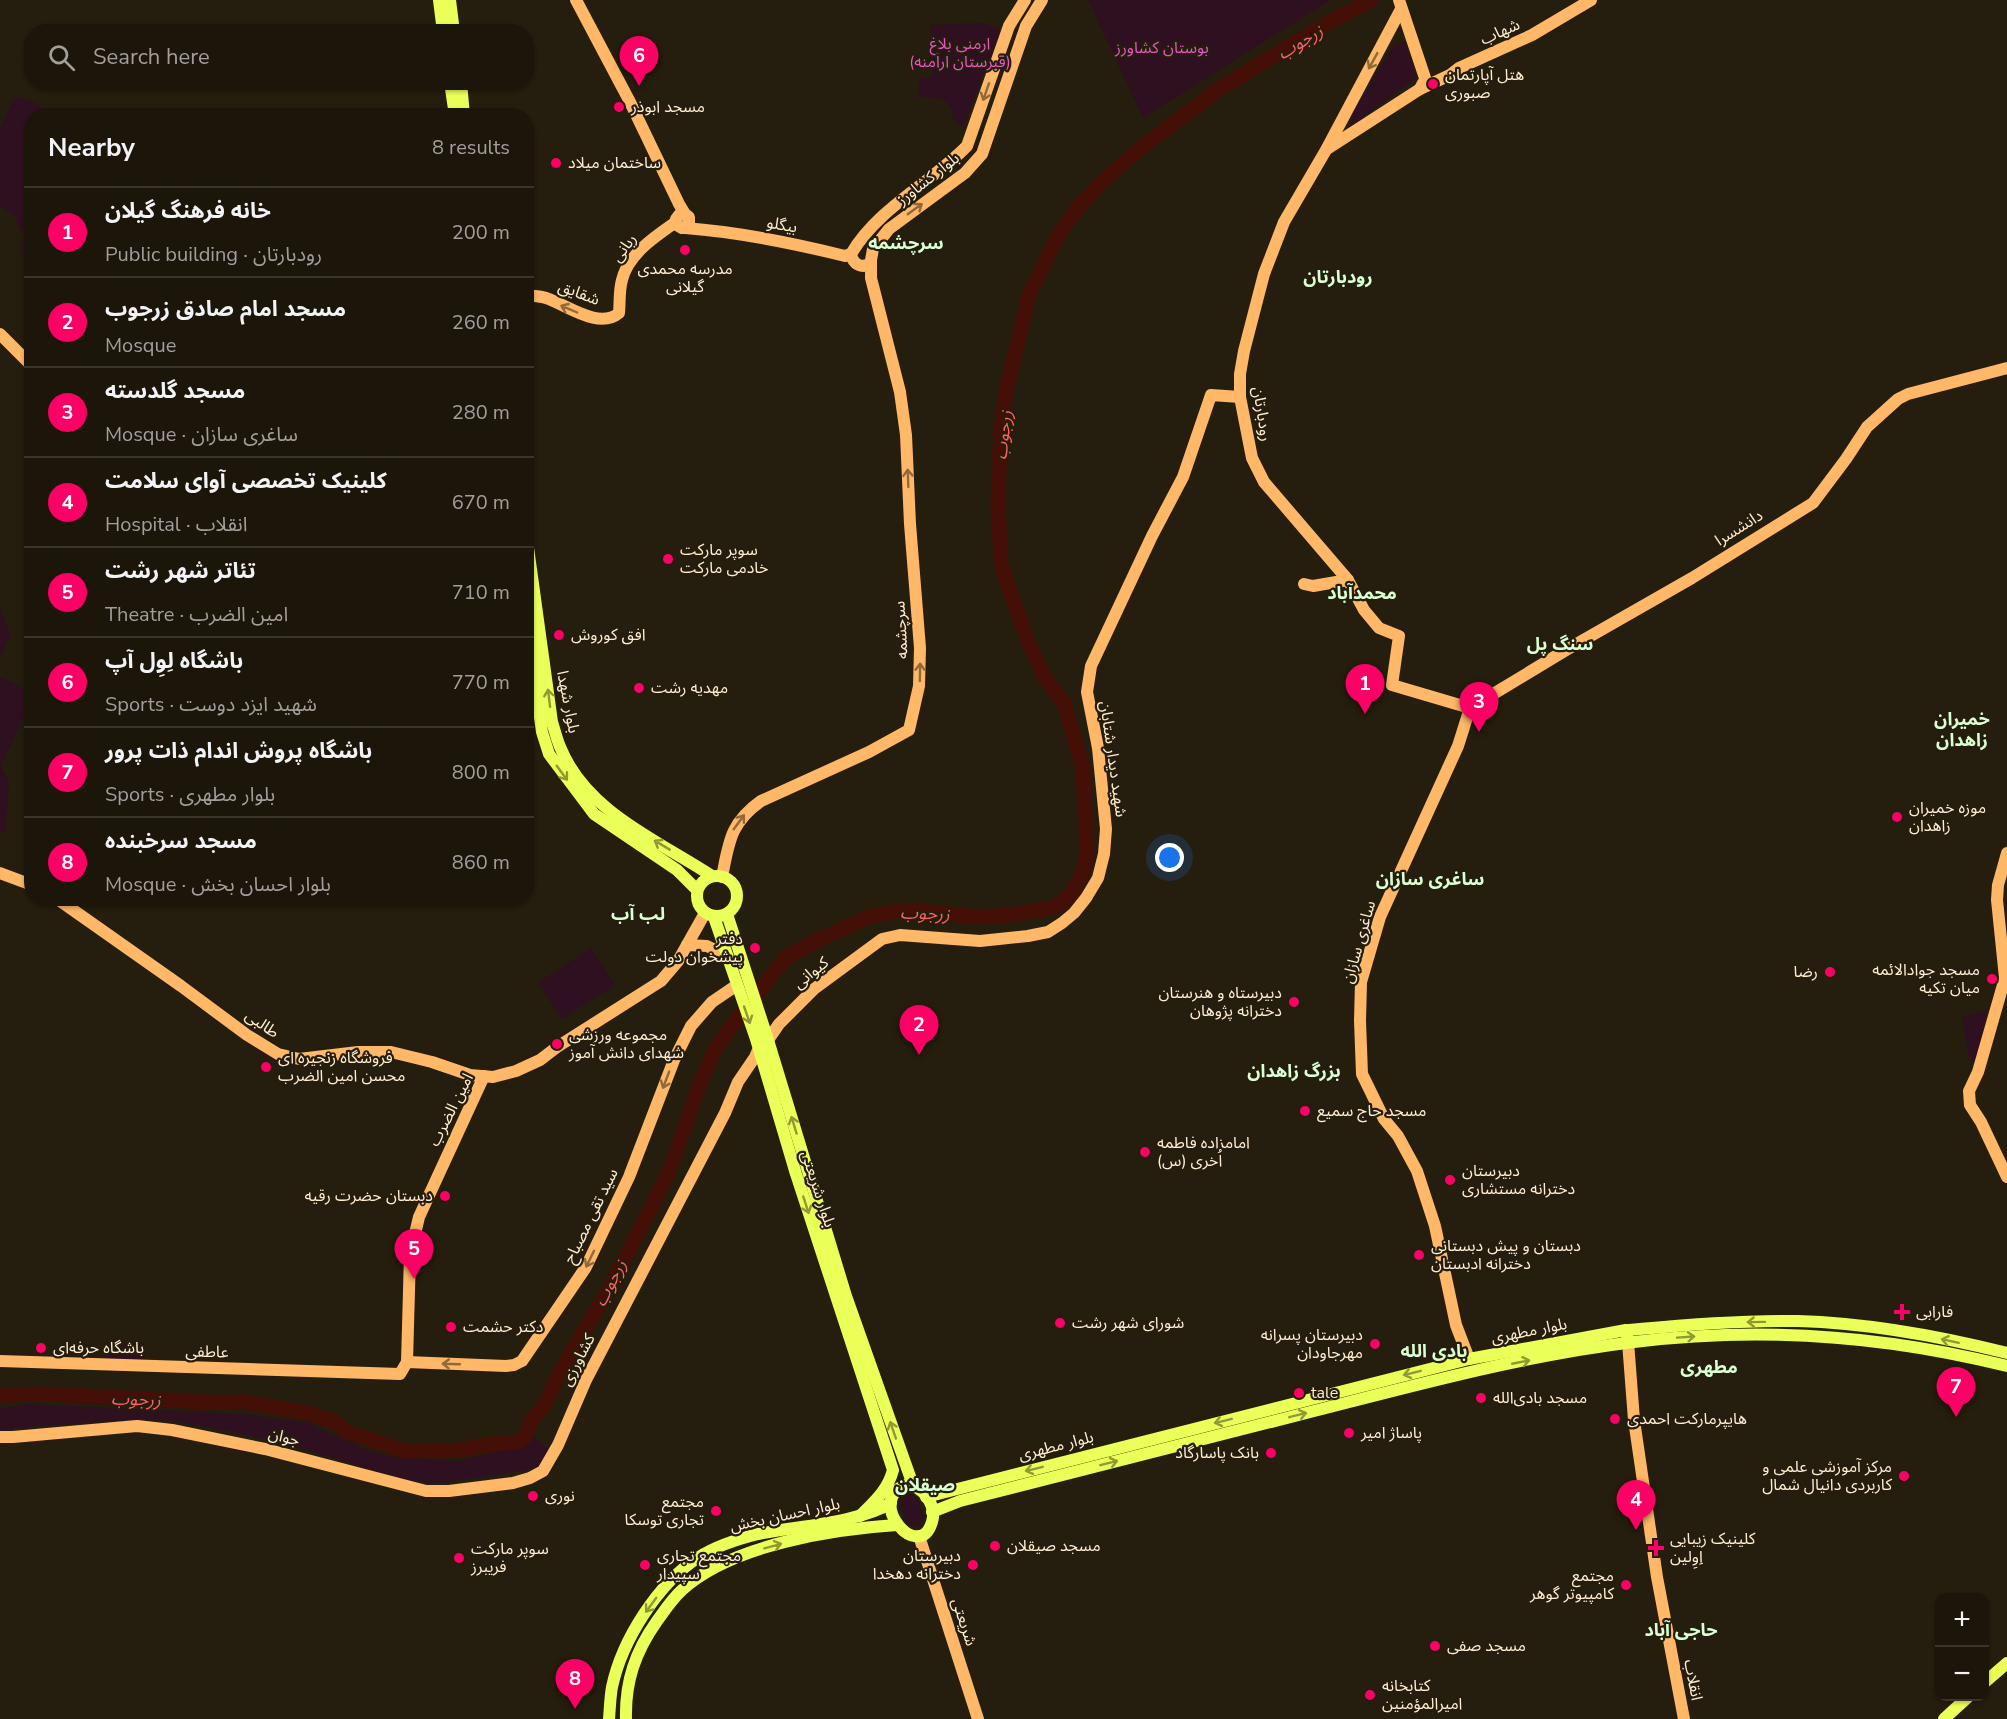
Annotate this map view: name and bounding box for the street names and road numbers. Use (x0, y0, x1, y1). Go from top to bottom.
street label: شهاب (1477, 14, 1523, 50)
street label: بلوار کشاورز (891, 147, 964, 211)
street label: بیگلو (765, 211, 799, 239)
street label: ربانی (606, 229, 642, 267)
street label: شقایق (555, 275, 603, 311)
street label: رودبارتان (1247, 385, 1277, 443)
street label: دانشسرا (1711, 505, 1767, 551)
street label: سرچشمه (888, 600, 914, 660)
street label: بلوار شهدا (551, 669, 585, 735)
street label: شهید دیدار شتابان (1094, 700, 1132, 818)
street label: ساغری سازان (1337, 898, 1381, 986)
street label: کیوانی (789, 952, 834, 994)
street label: طالبی (241, 1005, 284, 1044)
street label: امین الضرب (423, 1070, 479, 1150)
street label: بلوار شریعتی (795, 1148, 841, 1230)
street label: سید تقی مصباح (558, 1165, 625, 1268)
street label: بلوار مطهری (1489, 1313, 1569, 1349)
street label: کشاورزی (556, 1330, 601, 1390)
street label: عاطفی (185, 1341, 229, 1363)
street label: جوان (266, 1422, 302, 1452)
street label: بلوار مطهری (1016, 1426, 1096, 1466)
street label: بلوار احسان بخش (728, 1493, 842, 1537)
street label: شریعتی (946, 1595, 982, 1649)
street label: انقلاب (1678, 1658, 1708, 1702)

